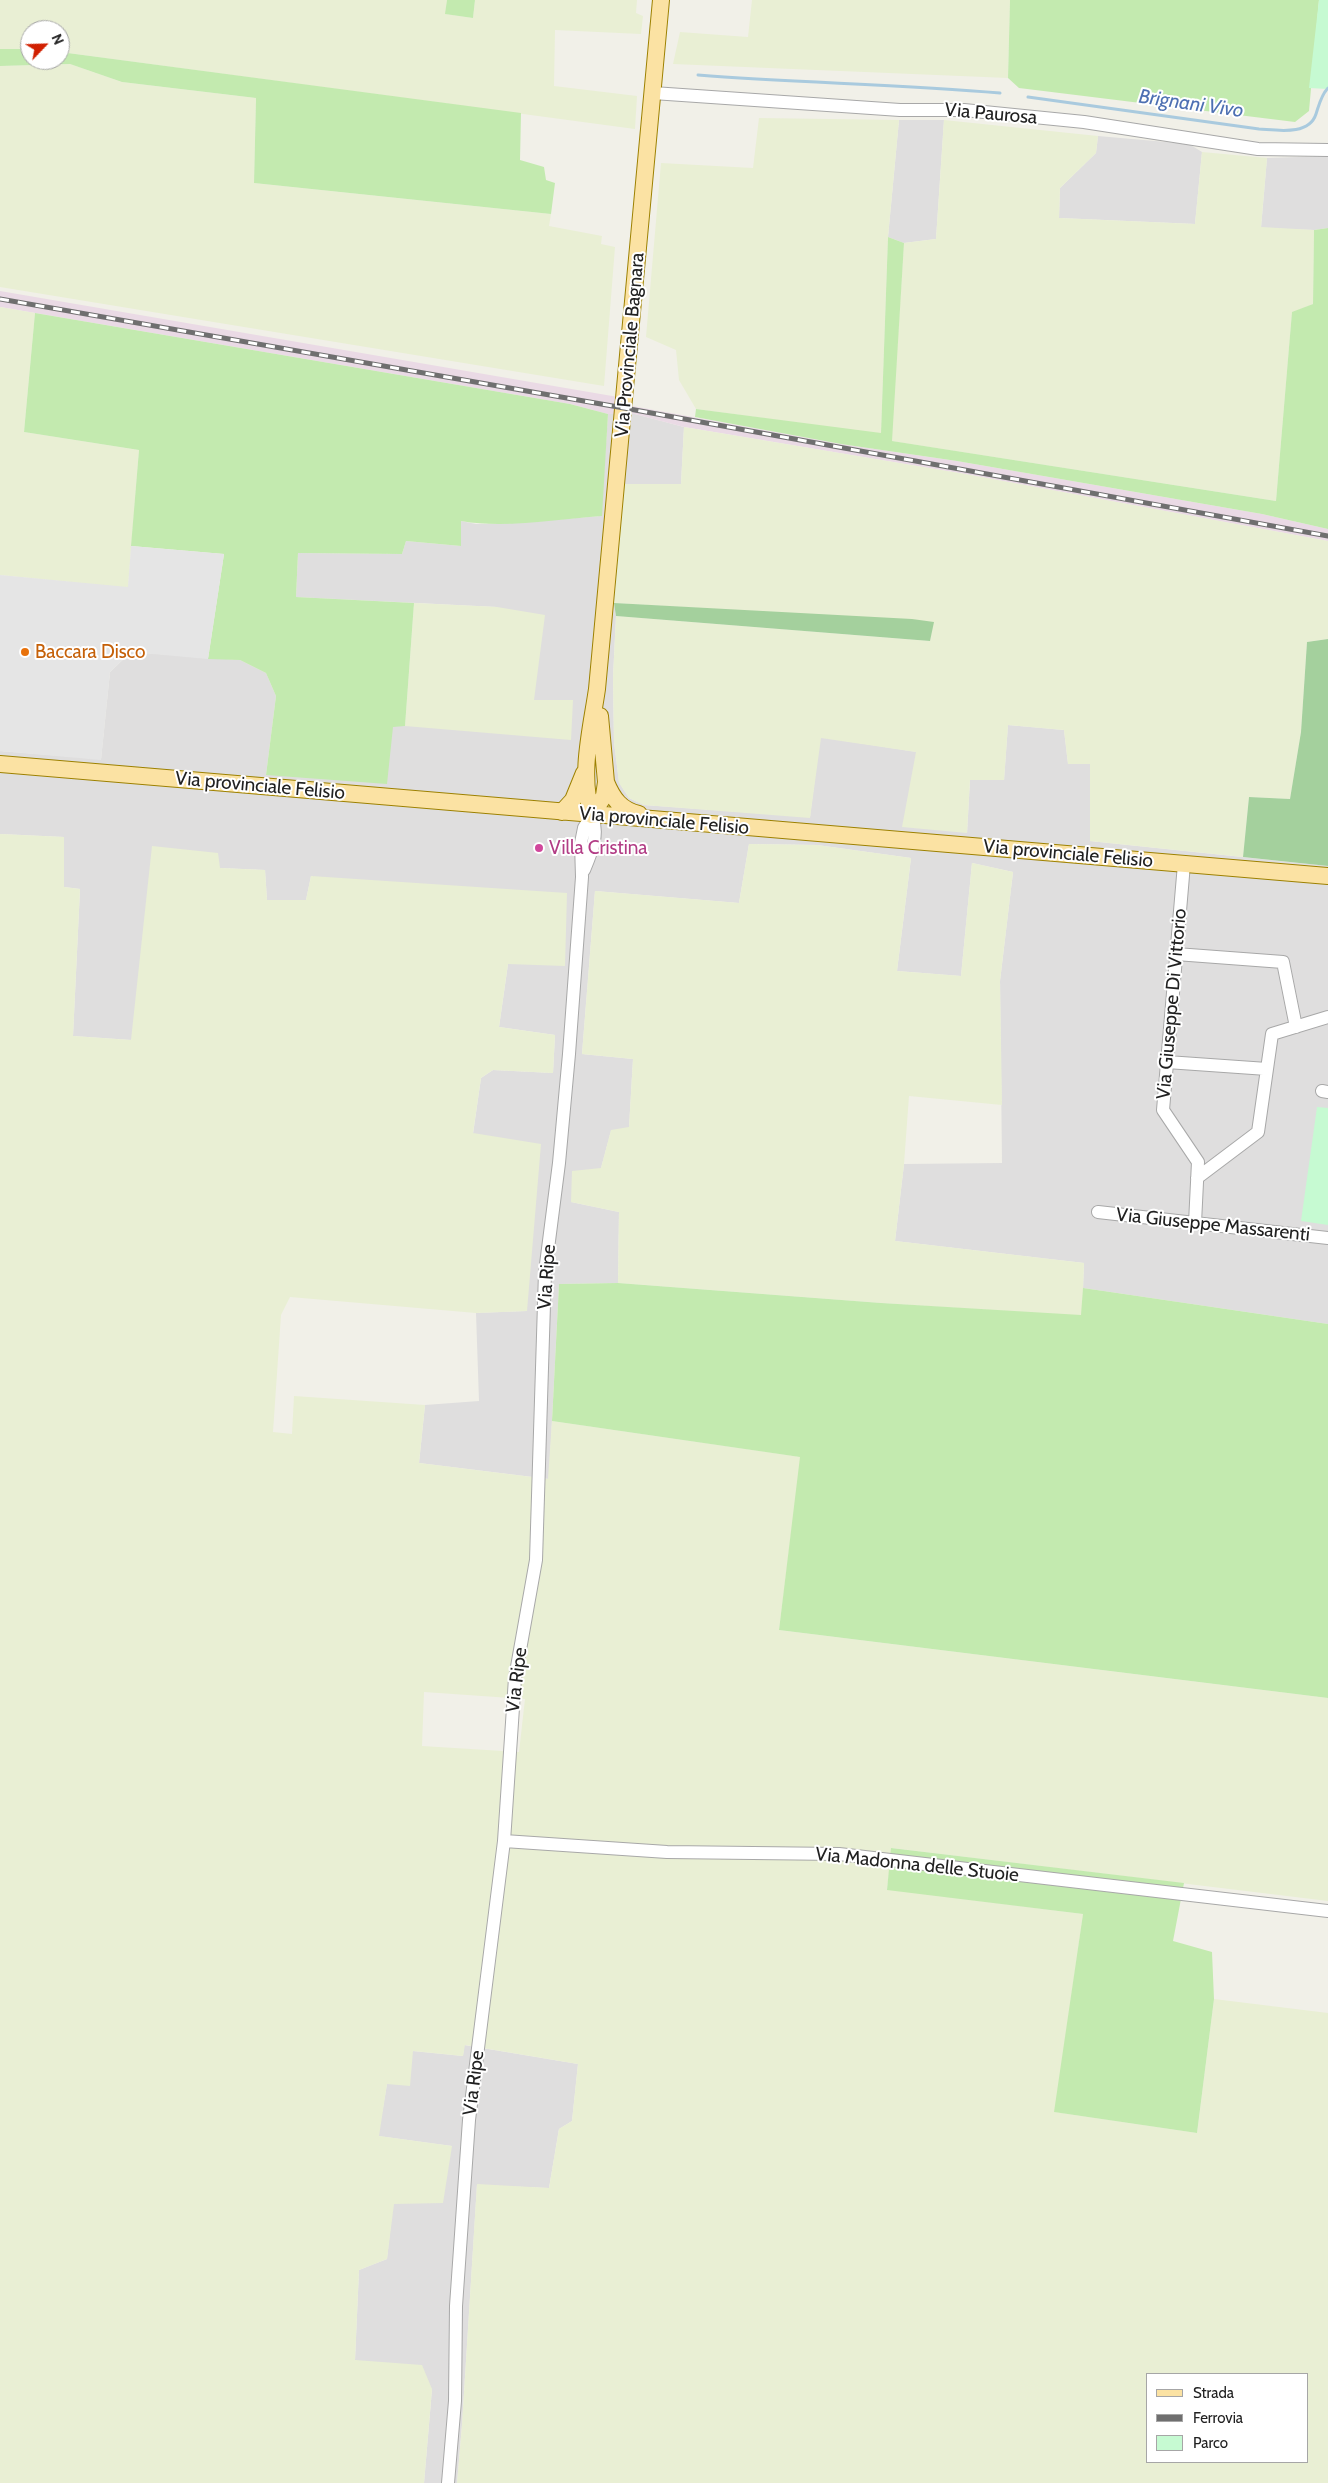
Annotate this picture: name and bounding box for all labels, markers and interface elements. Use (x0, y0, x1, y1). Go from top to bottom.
north arrow (20, 20, 70, 70)
text: N (48, 31, 68, 47)
water label: Brignani Vivo (1137, 85, 1245, 123)
street label: Via Paurosa (944, 99, 1038, 129)
street label: Via Provinciale Bagnara (611, 252, 649, 438)
place label: Baccara Disco (35, 641, 145, 663)
marker: Baccara Disco (19, 646, 31, 658)
street label: Via provinciale Felisio (174, 767, 346, 805)
street label: Via provinciale Felisio (578, 802, 750, 840)
street label: Via provinciale Felisio (982, 835, 1154, 873)
place label: Villa Cristina (549, 837, 647, 859)
marker: Villa Cristina (533, 842, 545, 854)
street label: Via Giuseppe Di Vittorio (1152, 908, 1192, 1100)
street label: Via Giuseppe Massarenti (1115, 1203, 1311, 1247)
street label: Via Ripe (533, 1244, 561, 1310)
street label: Via Ripe (502, 1646, 532, 1714)
street label: Via Madonna delle Stuoie (814, 1843, 1020, 1887)
street label: Via Ripe (459, 2049, 489, 2117)
legend (1146, 2373, 1308, 2463)
text: Strada (1193, 2384, 1234, 2402)
text: Ferrovia (1193, 2409, 1243, 2427)
text: Parco (1193, 2434, 1228, 2452)

